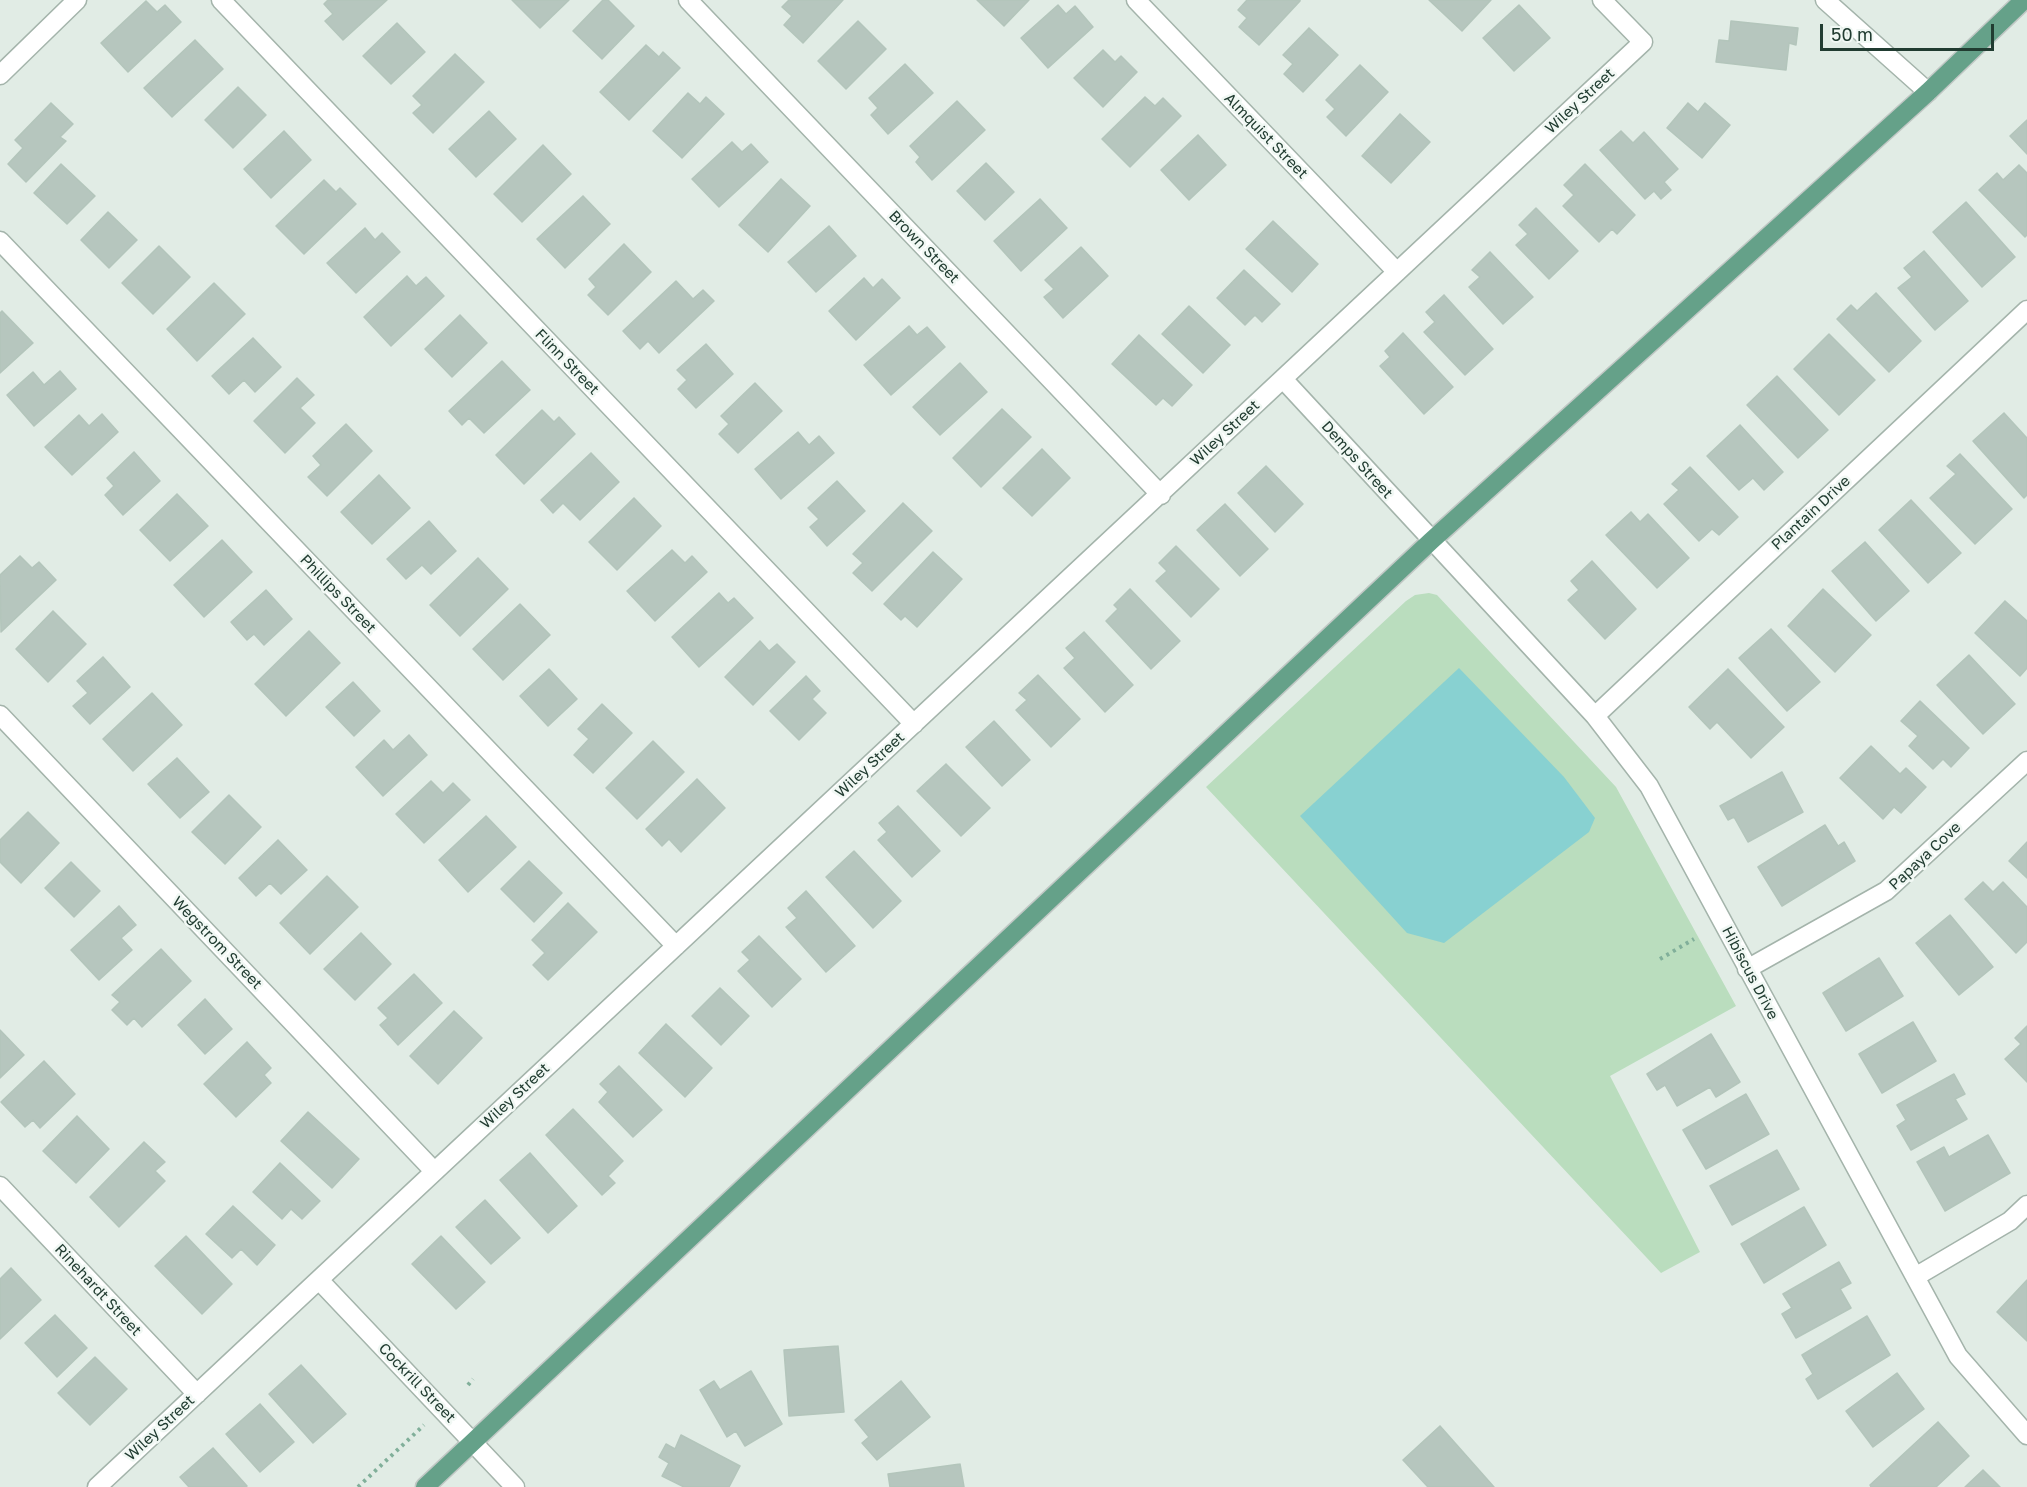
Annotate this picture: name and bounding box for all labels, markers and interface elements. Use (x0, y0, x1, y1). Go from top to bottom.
scale bar (1823, 12, 1997, 50)
text: 50 m (1831, 23, 1873, 45)
street label: Wiley Street (1542, 64, 1618, 138)
street label: Almquist Street (1221, 89, 1311, 183)
street label: Brown Street (885, 207, 963, 287)
street label: Flinn Street (531, 325, 603, 399)
street label: Wiley Street (1187, 396, 1263, 470)
street label: Demps Street (1318, 418, 1396, 502)
street label: Plantain Drive (1768, 472, 1854, 554)
street label: Phillips Street (296, 551, 380, 637)
street label: Wiley Street (832, 728, 908, 802)
street label: Papaya Cove (1885, 818, 1965, 894)
street label: Wegstrom Street (168, 893, 266, 993)
street label: Hibiscus Drive (1718, 923, 1782, 1023)
street label: Wiley Street (477, 1059, 553, 1133)
street label: Rinehardt Street (51, 1240, 145, 1340)
street label: Cockrill Street (375, 1340, 459, 1426)
street label: Wiley Street (122, 1391, 198, 1465)

